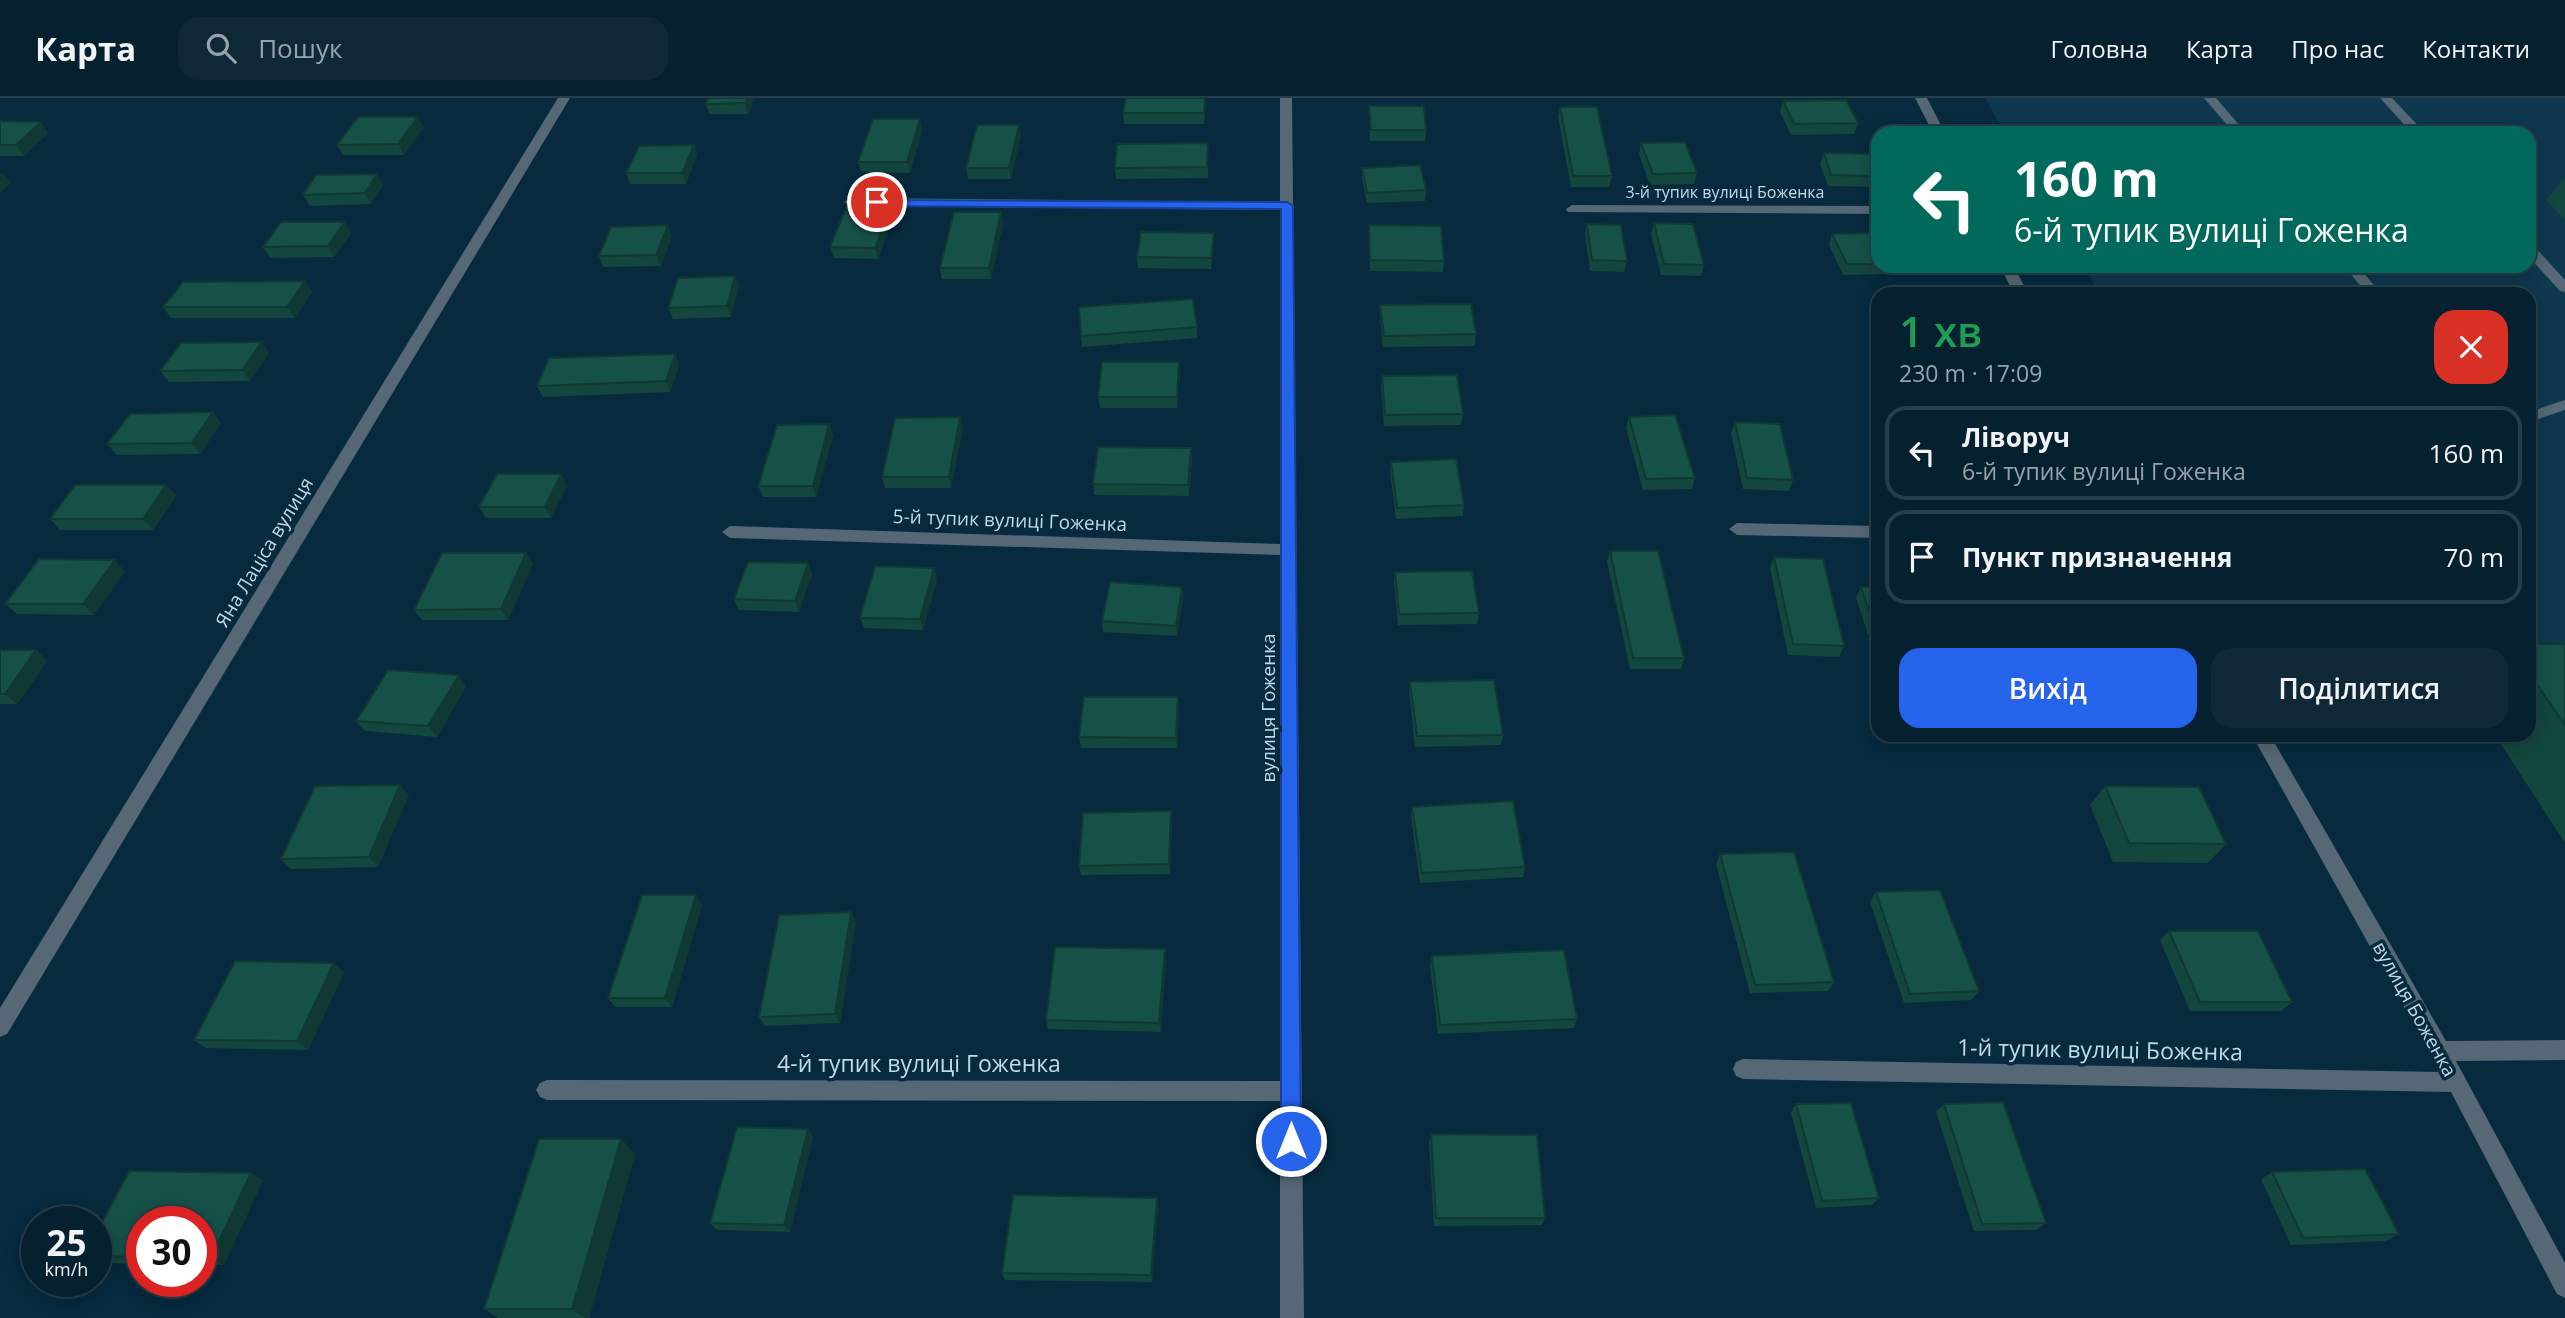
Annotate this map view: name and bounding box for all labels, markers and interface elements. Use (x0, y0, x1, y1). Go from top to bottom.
search box (178, 17, 668, 80)
text: Карта (35, 26, 136, 71)
icon: search (202, 29, 240, 67)
text: Пошук (258, 30, 342, 66)
text: Головна (2051, 32, 2148, 65)
text: Карта (2186, 32, 2253, 65)
text: Про нас (2291, 32, 2384, 65)
text: Контакти (2422, 32, 2530, 65)
text: 160 m (2014, 145, 2159, 211)
icon: left (1899, 154, 1990, 245)
pin (847, 172, 907, 232)
street label: 3-й тупик вулиці Боженка (1626, 181, 1824, 203)
icon: arrive (858, 183, 896, 221)
text: 6-й тупик вулиці Гоженка (2014, 208, 2409, 251)
text: 1 хв (1899, 302, 1982, 359)
button: close (2434, 310, 2508, 384)
text: 230 m · 17:09 (1899, 357, 2042, 389)
text: Ліворуч (1962, 419, 2070, 455)
icon: left (1903, 434, 1941, 472)
text: 160 m (2429, 435, 2504, 471)
text: 6-й тупик вулиці Гоженка (1962, 455, 2246, 487)
street label: Яна Лаціса вулиця (209, 472, 319, 632)
street label: 5-й тупик вулиці Гоженка (892, 503, 1128, 537)
icon: arrive (1903, 538, 1941, 576)
text: Пункт призначення (1962, 539, 2232, 575)
text: 70 m (2443, 539, 2504, 575)
street label: вулиця Гоженка (1255, 633, 1281, 783)
button: Вихід (1899, 648, 2197, 728)
button: Поділитися (2211, 648, 2508, 728)
street label: вулиця Боженка (2367, 937, 2463, 1081)
street label: 1-й тупик вулиці Боженка (1957, 1031, 2243, 1067)
street label: 4-й тупик вулиці Гоженка (777, 1047, 1061, 1079)
position arrow (1254, 1104, 1328, 1178)
speed limit sign: 30 (126, 1206, 217, 1297)
text: 25 (46, 1219, 87, 1266)
text: km/h (45, 1257, 88, 1281)

